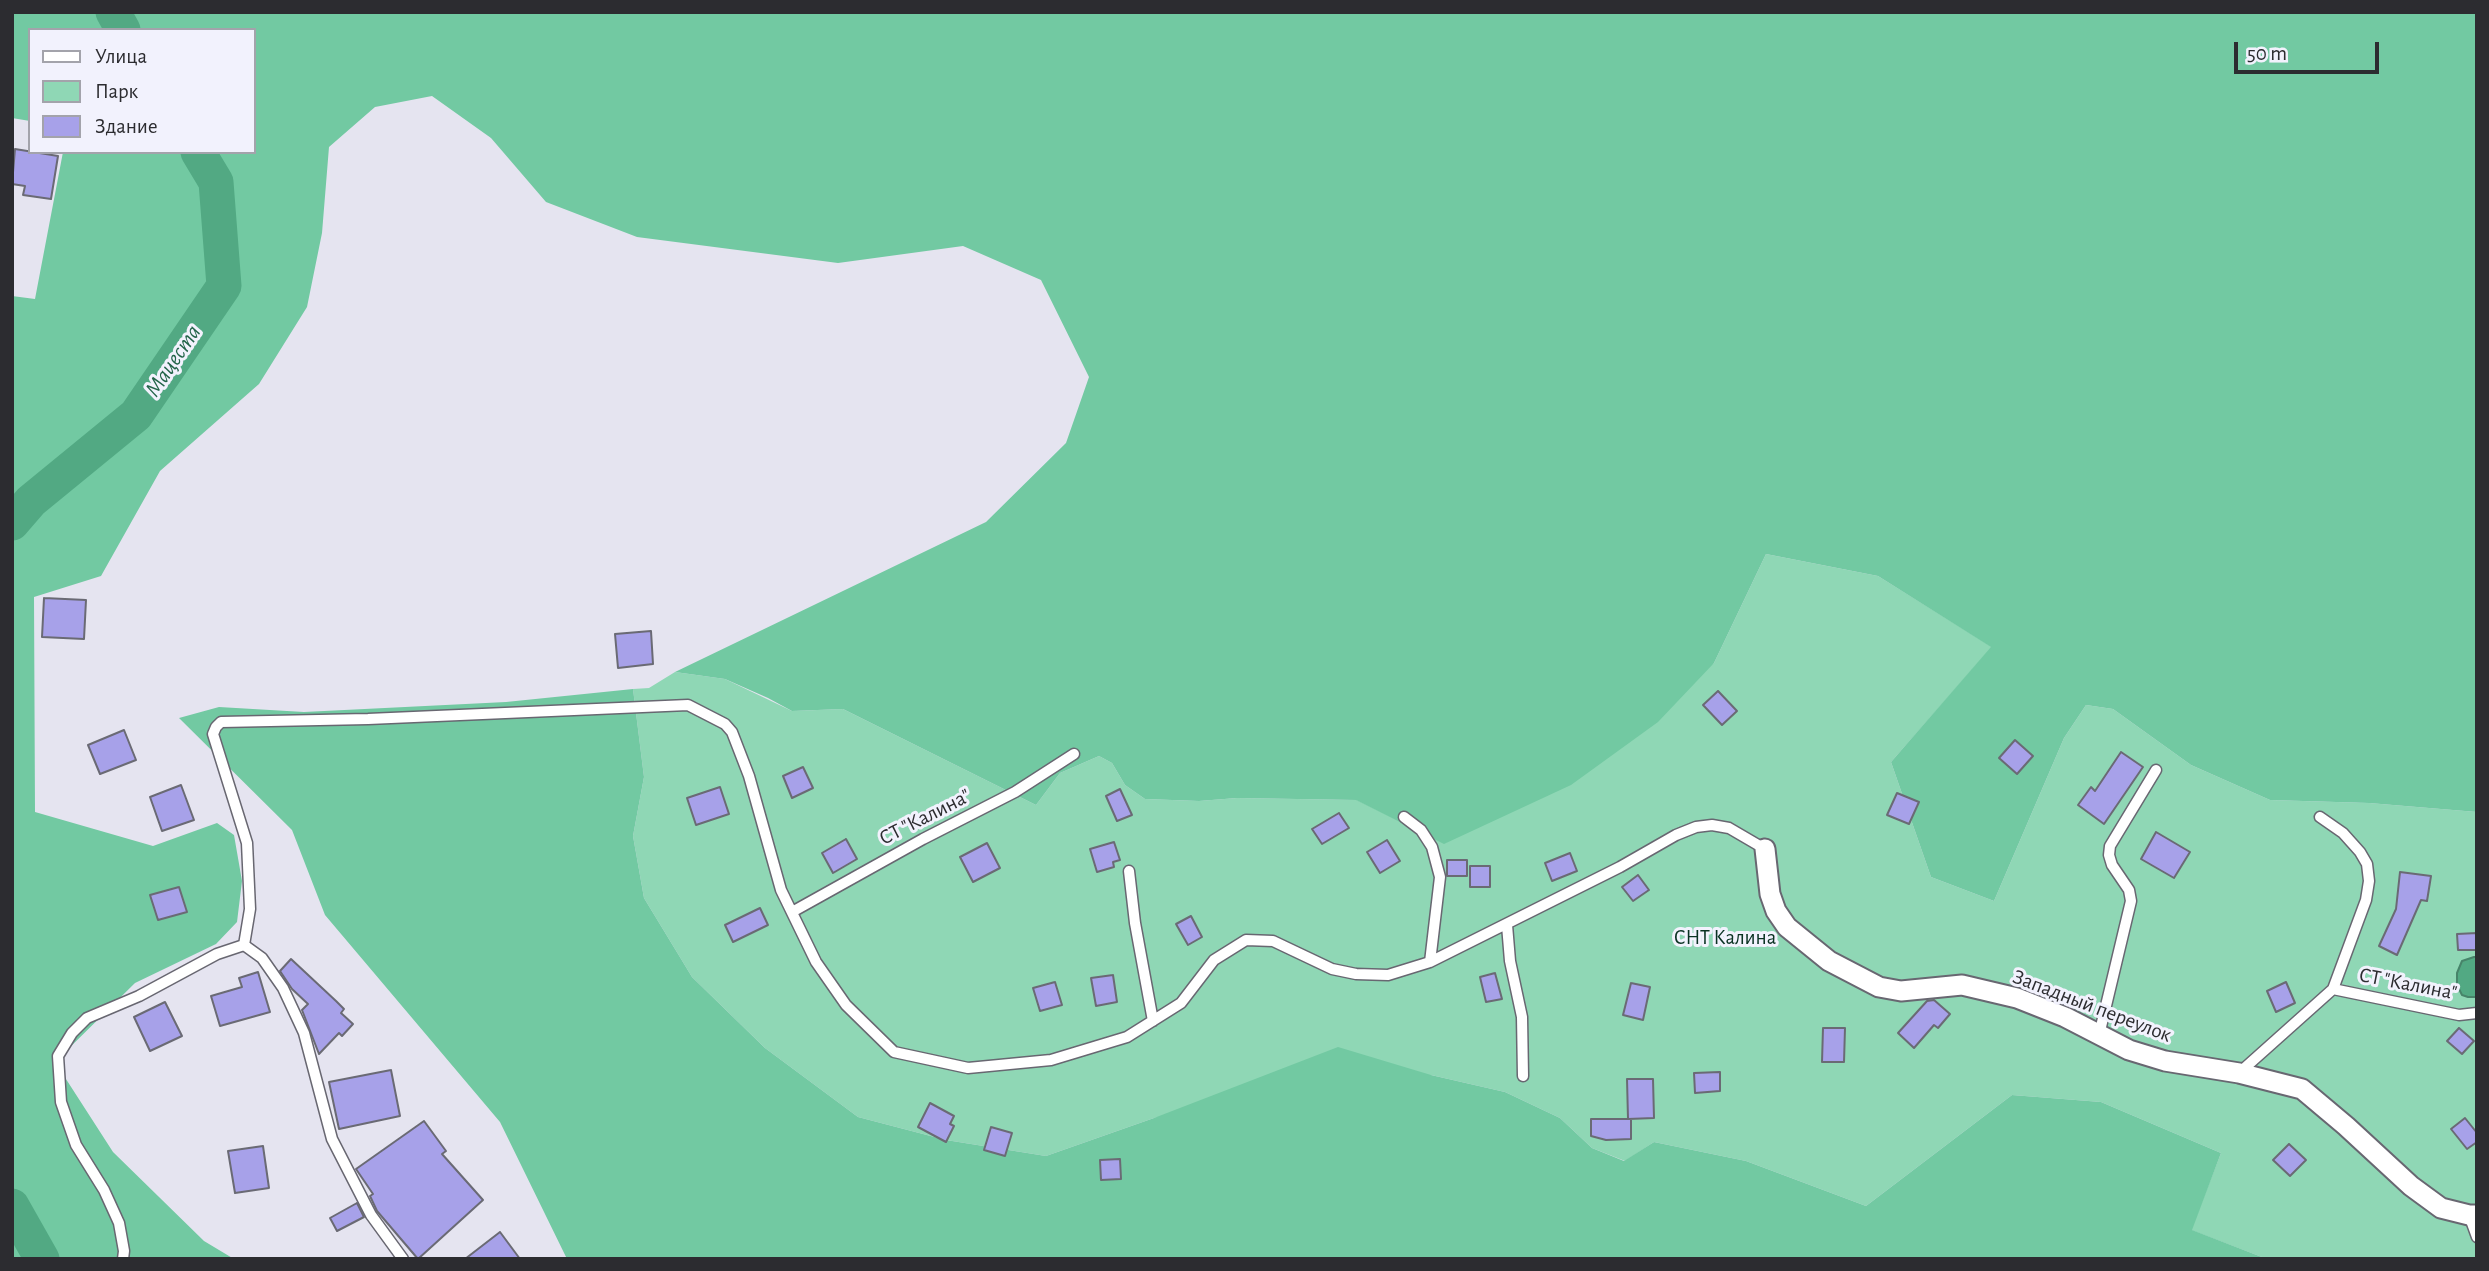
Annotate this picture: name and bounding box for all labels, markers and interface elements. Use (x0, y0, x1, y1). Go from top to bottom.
legend (28, 28, 256, 154)
scale bar (2237, 28, 2382, 72)
text: 50 m (2247, 43, 2287, 64)
text: Улица (95, 46, 147, 67)
text: Парк (95, 81, 138, 102)
text: Здание (95, 116, 158, 137)
water label: Мацеста (139, 320, 207, 402)
street label: СТ "Калина" (875, 783, 975, 851)
park label: СНТ Калина (1674, 925, 1776, 951)
street label: СТ "Калина" (2357, 962, 2459, 1006)
street label: Западный переулок (2009, 964, 2175, 1048)

